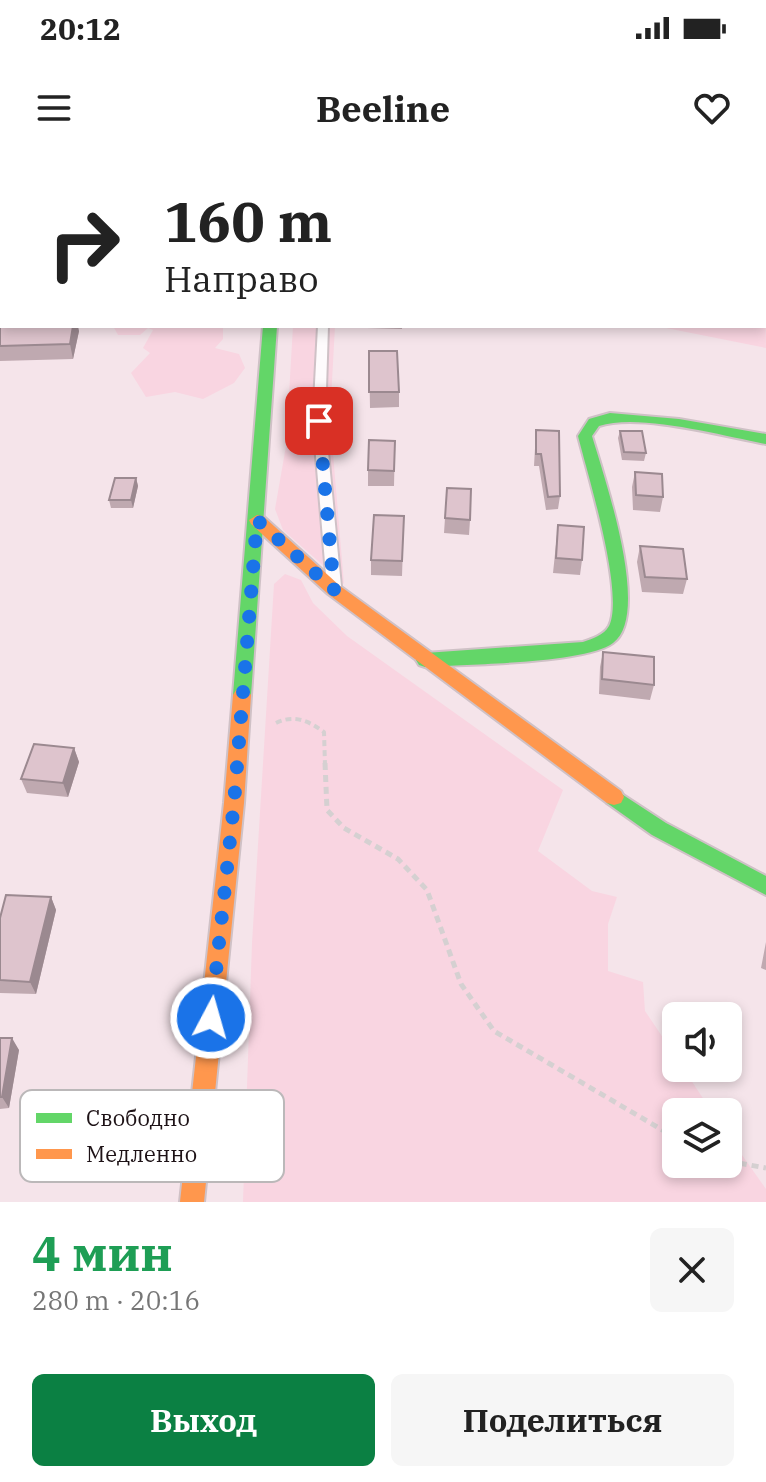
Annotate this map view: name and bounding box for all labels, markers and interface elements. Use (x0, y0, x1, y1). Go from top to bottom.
text: 20:12 (40, 9, 121, 48)
text: Beeline (316, 85, 450, 132)
icon: menu (32, 86, 76, 130)
icon: heart (690, 86, 734, 130)
text: 160 m (164, 185, 332, 257)
icon: right (32, 192, 136, 296)
text: Направо (164, 255, 319, 302)
pin (285, 387, 353, 455)
icon: arrive (297, 399, 341, 443)
position arrow (169, 976, 253, 1060)
map controls (662, 1002, 742, 1178)
button: sound (662, 1002, 742, 1082)
legend (20, 1090, 284, 1182)
button: layers (662, 1098, 742, 1178)
text: Свободно (86, 1103, 190, 1132)
text: Медленно (86, 1139, 197, 1168)
text: 4 мин (32, 1222, 173, 1284)
button: close (650, 1228, 734, 1312)
text: 280 m · 20:16 (32, 1283, 200, 1317)
button: Выход (32, 1374, 375, 1466)
button: Поделиться (391, 1374, 734, 1466)

